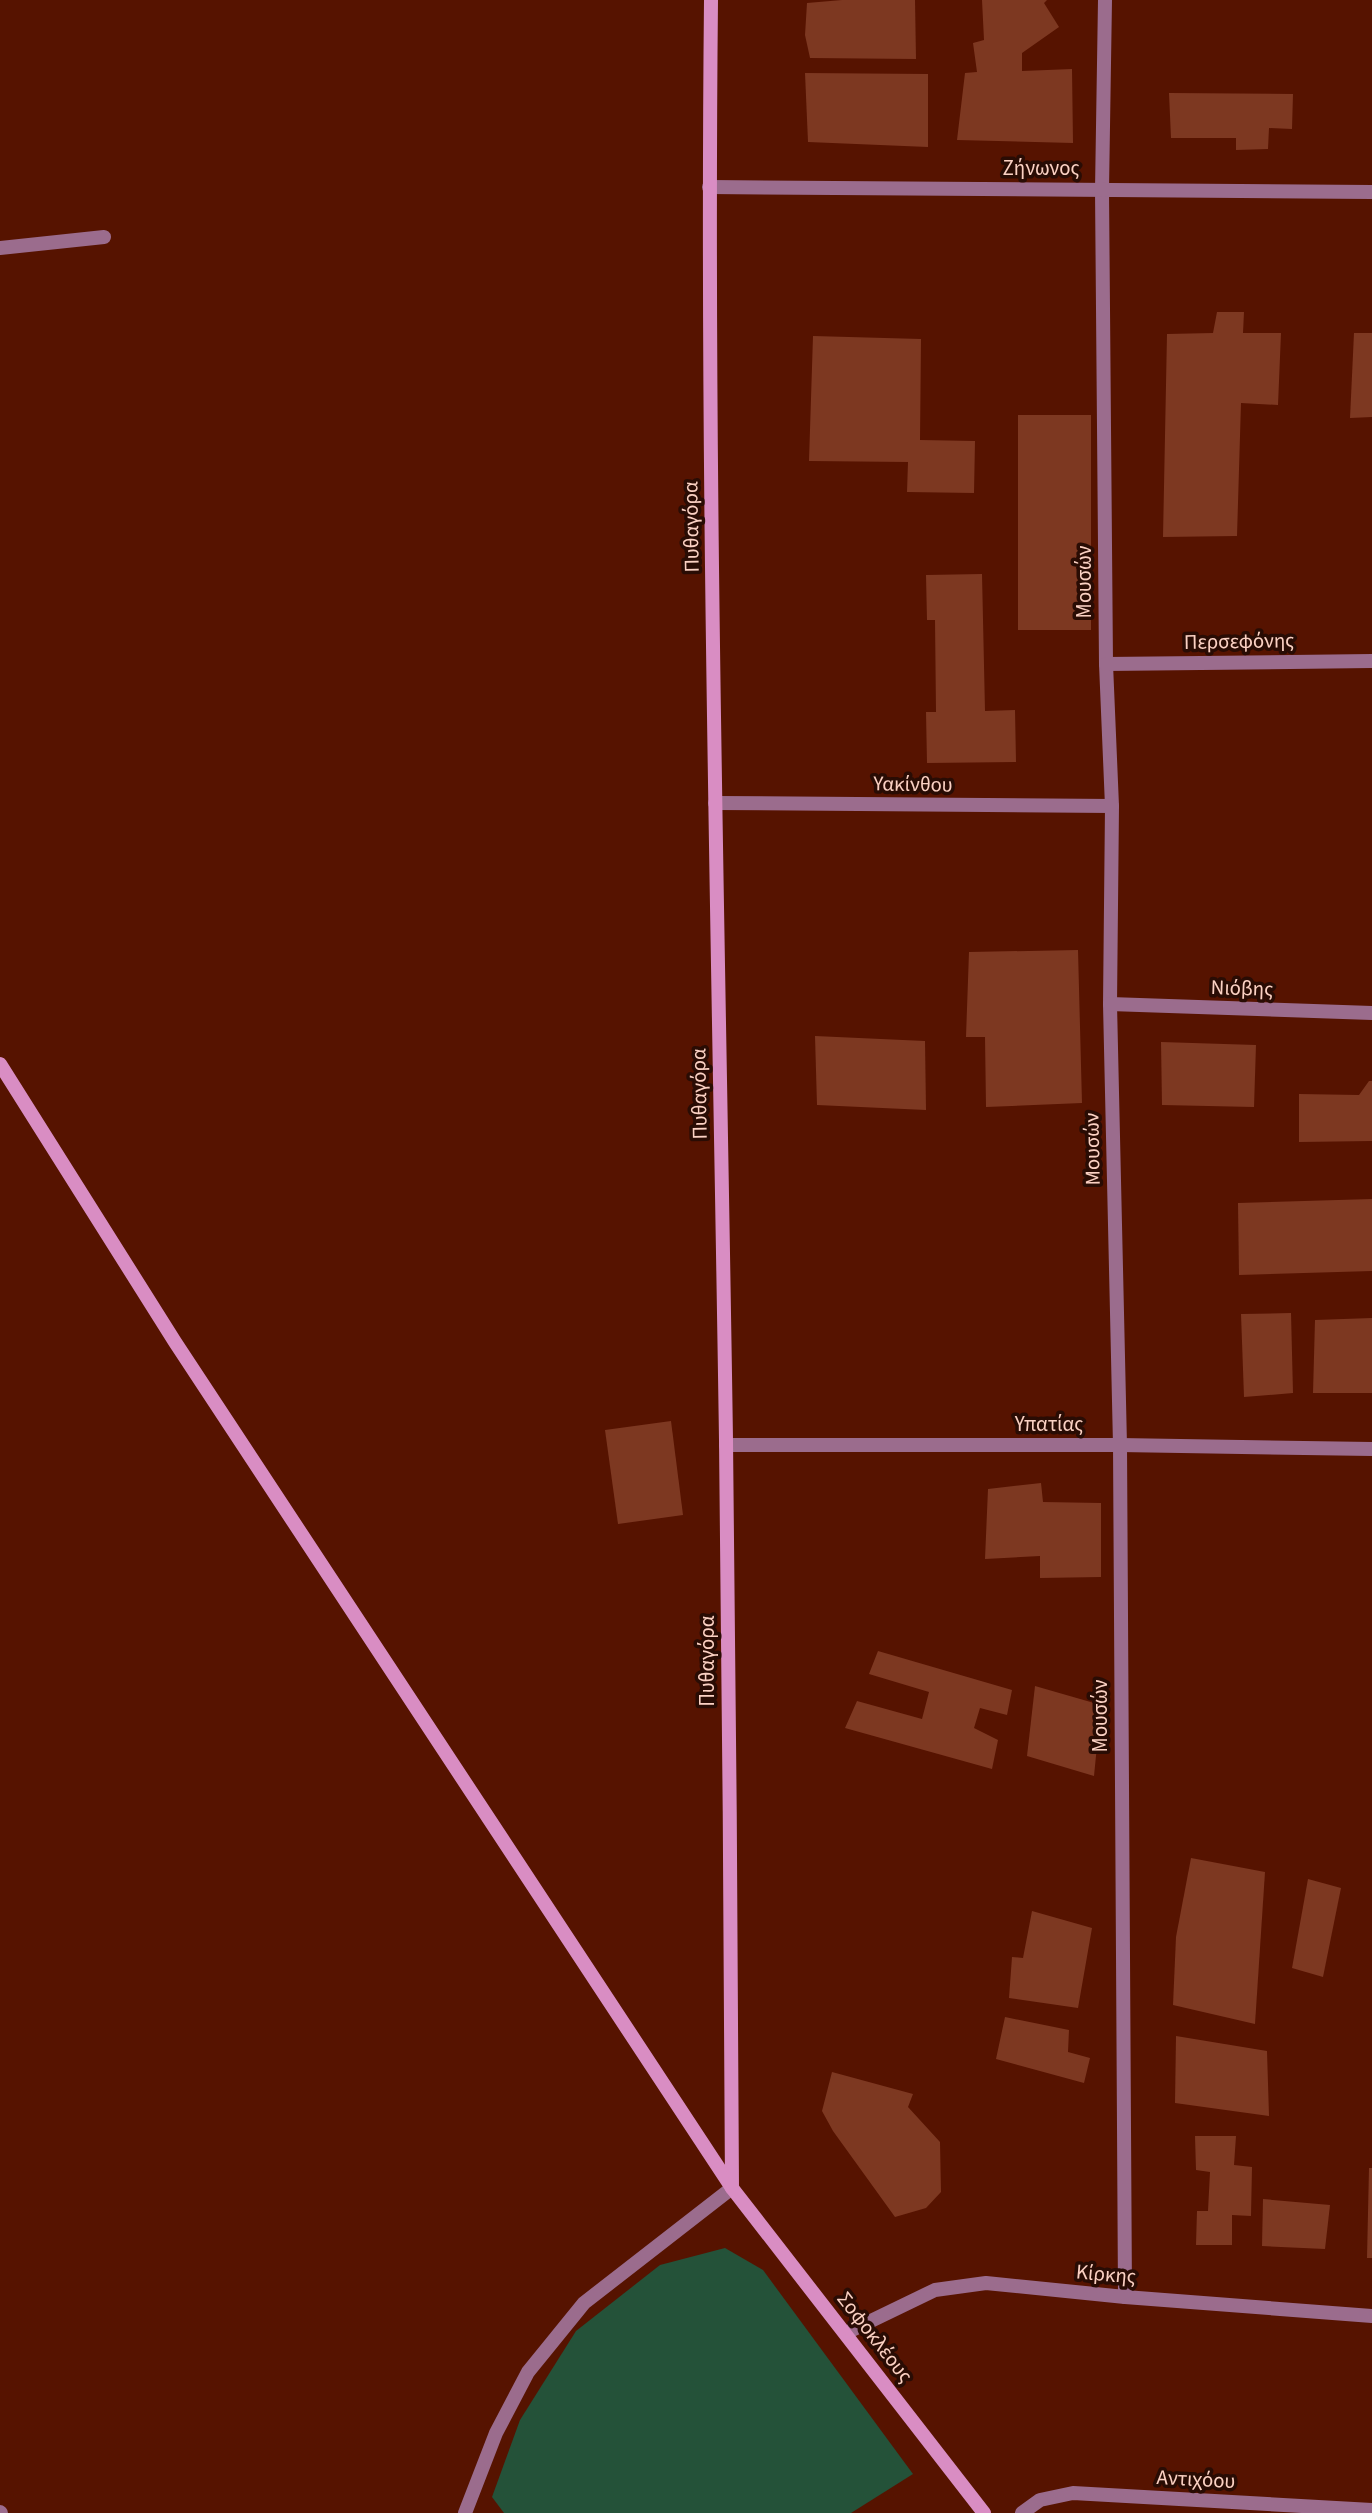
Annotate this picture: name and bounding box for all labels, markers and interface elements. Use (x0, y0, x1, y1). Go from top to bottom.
street label: Ζήνωνος (1003, 153, 1079, 183)
street label: Πυθαγόρα (675, 481, 707, 573)
street label: Μουσών (1069, 546, 1099, 618)
street label: Περσεφόνης (1184, 625, 1294, 657)
street label: Υακίνθου (872, 768, 953, 800)
street label: Νιόβης (1210, 972, 1274, 1004)
street label: Πυθαγόρα (683, 1048, 715, 1140)
street label: Μουσών (1076, 1112, 1108, 1186)
street label: Υπατίας (1014, 1409, 1083, 1439)
street label: Πυθαγόρα (692, 1615, 722, 1707)
street label: Μουσών (1085, 1680, 1115, 1752)
street label: Κίρκης (1075, 2256, 1137, 2292)
street label: Σοφοκλέους (830, 2285, 920, 2389)
street label: Αντιχόου (1156, 2462, 1236, 2496)

